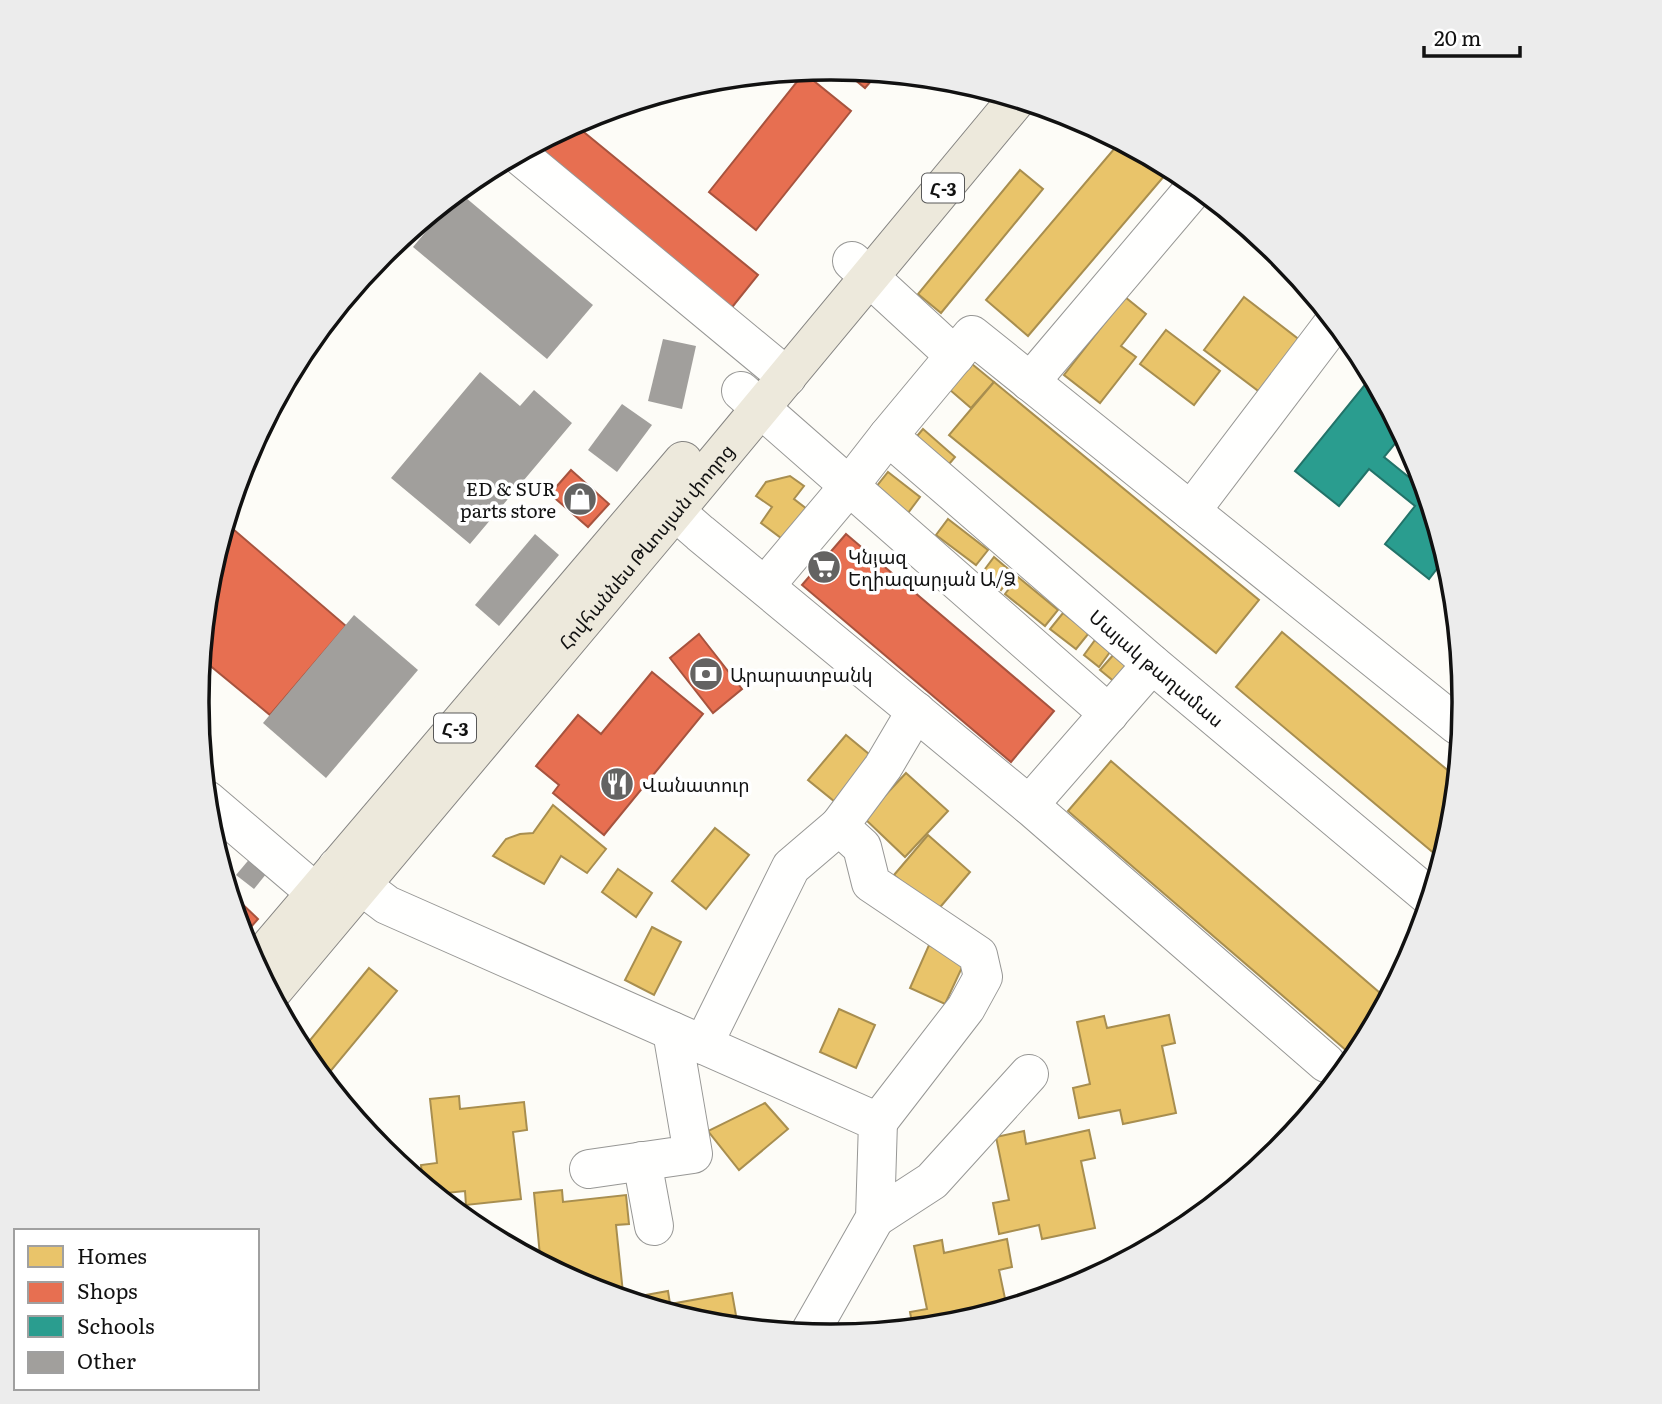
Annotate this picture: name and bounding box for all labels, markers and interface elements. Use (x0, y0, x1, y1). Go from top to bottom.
scale bar (1424, 14, 1520, 58)
text: 20 m (1434, 21, 1481, 52)
road number: Հ-3 (922, 174, 964, 202)
street label: Հովհաննես Թևոսյան փողոց (551, 437, 740, 655)
place label: ED & SUR parts store (460, 474, 556, 524)
shop icon: ED & SUR parts store (561, 480, 599, 518)
place label: Կնյազ Եղիազարյան Ա/Ձ (848, 542, 1016, 592)
supermarket icon: Կնյազ Եղիազարյան Ա/Ձ (805, 548, 843, 586)
street label: Մայակ թաղամաս (1083, 602, 1231, 733)
bank icon: Արարատբանկ (687, 655, 725, 693)
place label: Արարատբանկ (730, 660, 873, 688)
road number: Հ-3 (434, 714, 476, 742)
restaurant icon: Վանատուր (598, 765, 636, 803)
place label: Վանատուր (642, 770, 750, 798)
legend (14, 1229, 259, 1390)
text: Homes (77, 1239, 147, 1270)
text: Shops (77, 1274, 138, 1305)
text: Schools (77, 1309, 155, 1340)
text: Other (77, 1344, 136, 1375)

